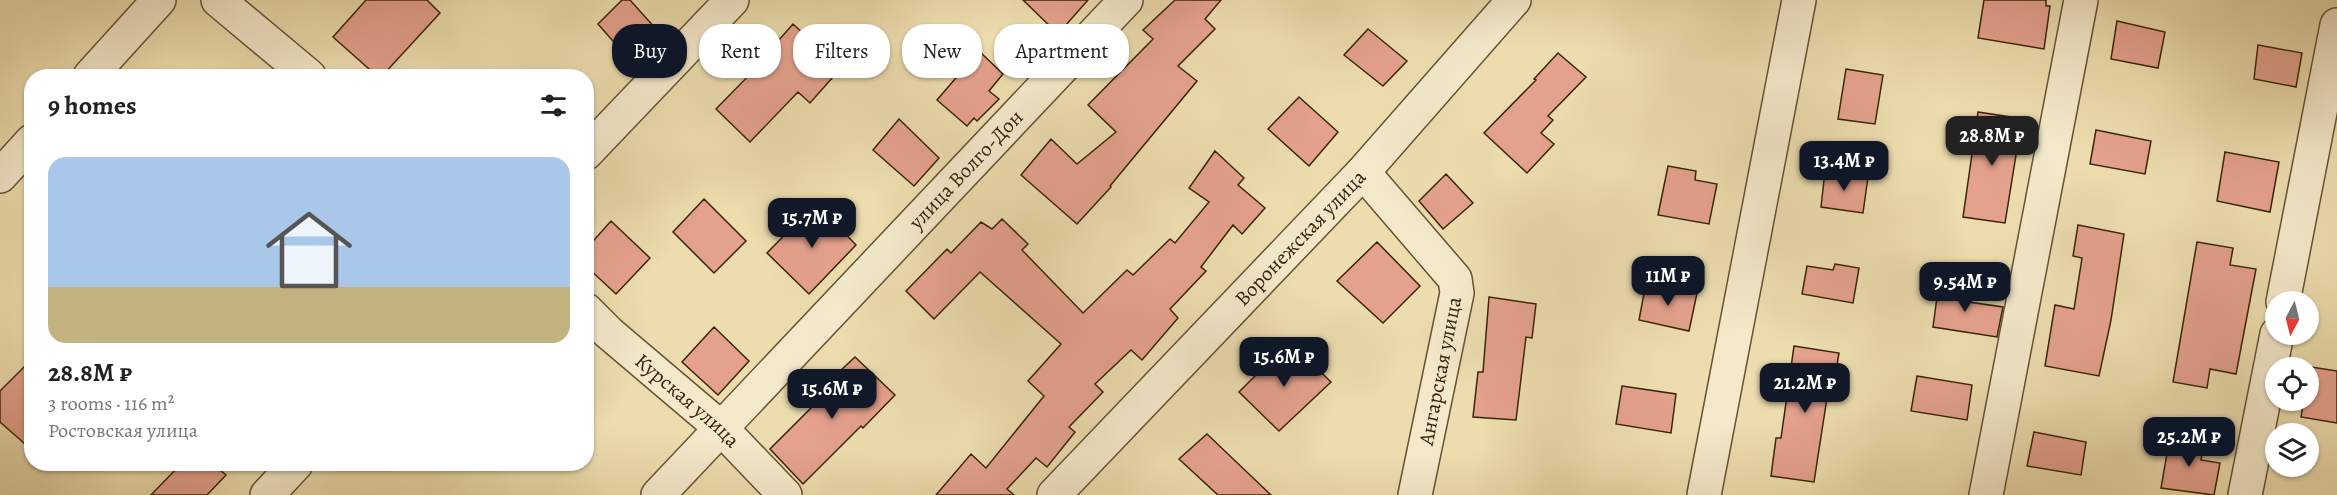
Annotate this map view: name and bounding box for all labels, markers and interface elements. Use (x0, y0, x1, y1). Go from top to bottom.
chip: Buy (612, 24, 687, 78)
chip: Rent (699, 24, 781, 78)
chip: Filters (793, 24, 890, 78)
chip: New (902, 24, 982, 78)
chip: Apartment (994, 24, 1129, 78)
text: 9 homes (48, 88, 137, 123)
icon: filters (537, 89, 570, 122)
street label: улица Волго-Дон (902, 104, 1029, 236)
pin: 28.8M ₽ (1937, 116, 2047, 167)
text: 28.8M ₽ (1960, 122, 2024, 149)
pin: 13.4M ₽ (1789, 141, 1899, 192)
text: 13.4M ₽ (1813, 147, 1875, 174)
street label: Воронежская улица (1228, 163, 1372, 312)
icon: home (255, 196, 363, 304)
pin: 15.7M ₽ (757, 198, 867, 249)
text: 15.7M ₽ (782, 204, 842, 231)
pin: 11M ₽ (1626, 256, 1710, 307)
text: 11M ₽ (1646, 262, 1690, 289)
pin: 9.54M ₽ (1910, 262, 2020, 313)
text: 9.54M ₽ (1933, 268, 1997, 295)
north arrow (2265, 291, 2319, 345)
map controls (2265, 291, 2319, 477)
street label: Ангарская улица (1412, 294, 1468, 449)
pin: 15.6M ₽ (1229, 337, 1339, 388)
text: 15.6M ₽ (1254, 343, 1315, 370)
street label: Курская улица (629, 347, 746, 454)
text: 28.8M ₽ (48, 355, 132, 390)
button: locate (2265, 357, 2319, 411)
pin: 21.2M ₽ (1750, 363, 1860, 414)
pin: 15.6M ₽ (777, 369, 887, 420)
text: 21.2M ₽ (1774, 369, 1836, 396)
text: 15.6M ₽ (802, 375, 863, 402)
text: 3 rooms · 116 m² (48, 390, 174, 417)
text: Ростовская улица (48, 417, 198, 444)
pin: 25.2M ₽ (2134, 417, 2244, 468)
text: 25.2M ₽ (2157, 423, 2221, 450)
button: layers (2265, 423, 2319, 477)

